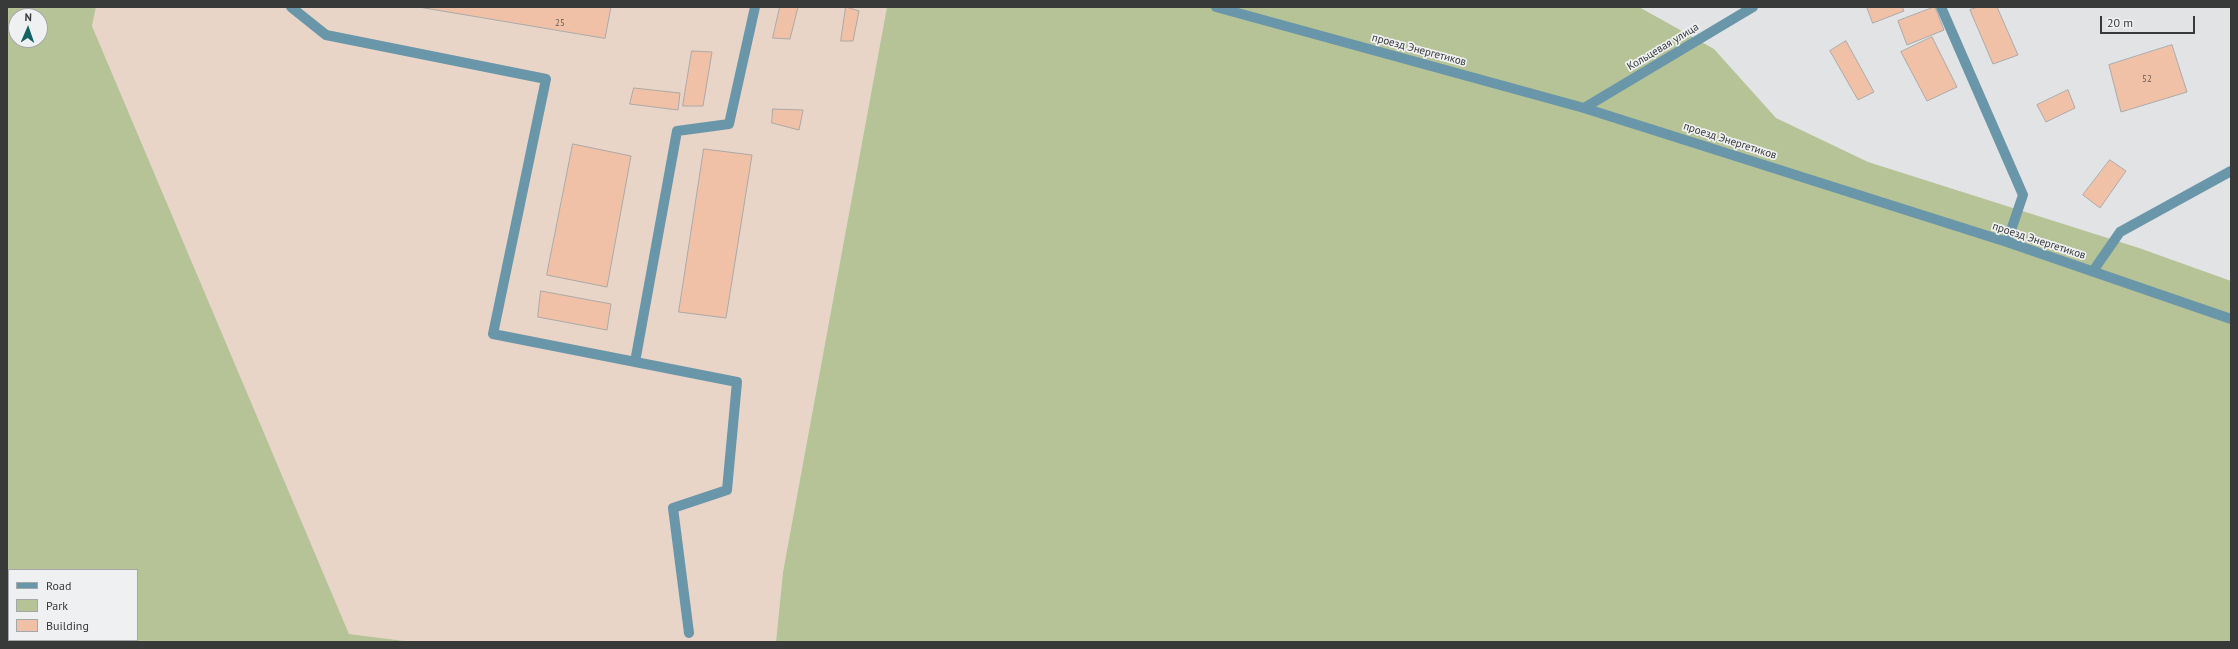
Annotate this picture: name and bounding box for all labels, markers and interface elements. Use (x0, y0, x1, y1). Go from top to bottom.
north arrow (8, 8, 48, 48)
scale bar (2102, 8, 2197, 34)
text: N (25, 10, 32, 24)
text: 20 m (2107, 15, 2133, 30)
house number: 25 (555, 18, 565, 28)
street label: Кольцевая улица (1625, 20, 1701, 74)
street label: проезд Энергетиков (1370, 31, 1468, 69)
house number: 52 (2142, 74, 2152, 84)
street label: проезд Энергетиков (1682, 120, 1778, 162)
street label: проезд Энергетиков (1991, 220, 2087, 262)
legend (8, 569, 138, 641)
text: Road (46, 578, 71, 593)
text: Park (46, 598, 68, 613)
text: Building (46, 618, 89, 633)

